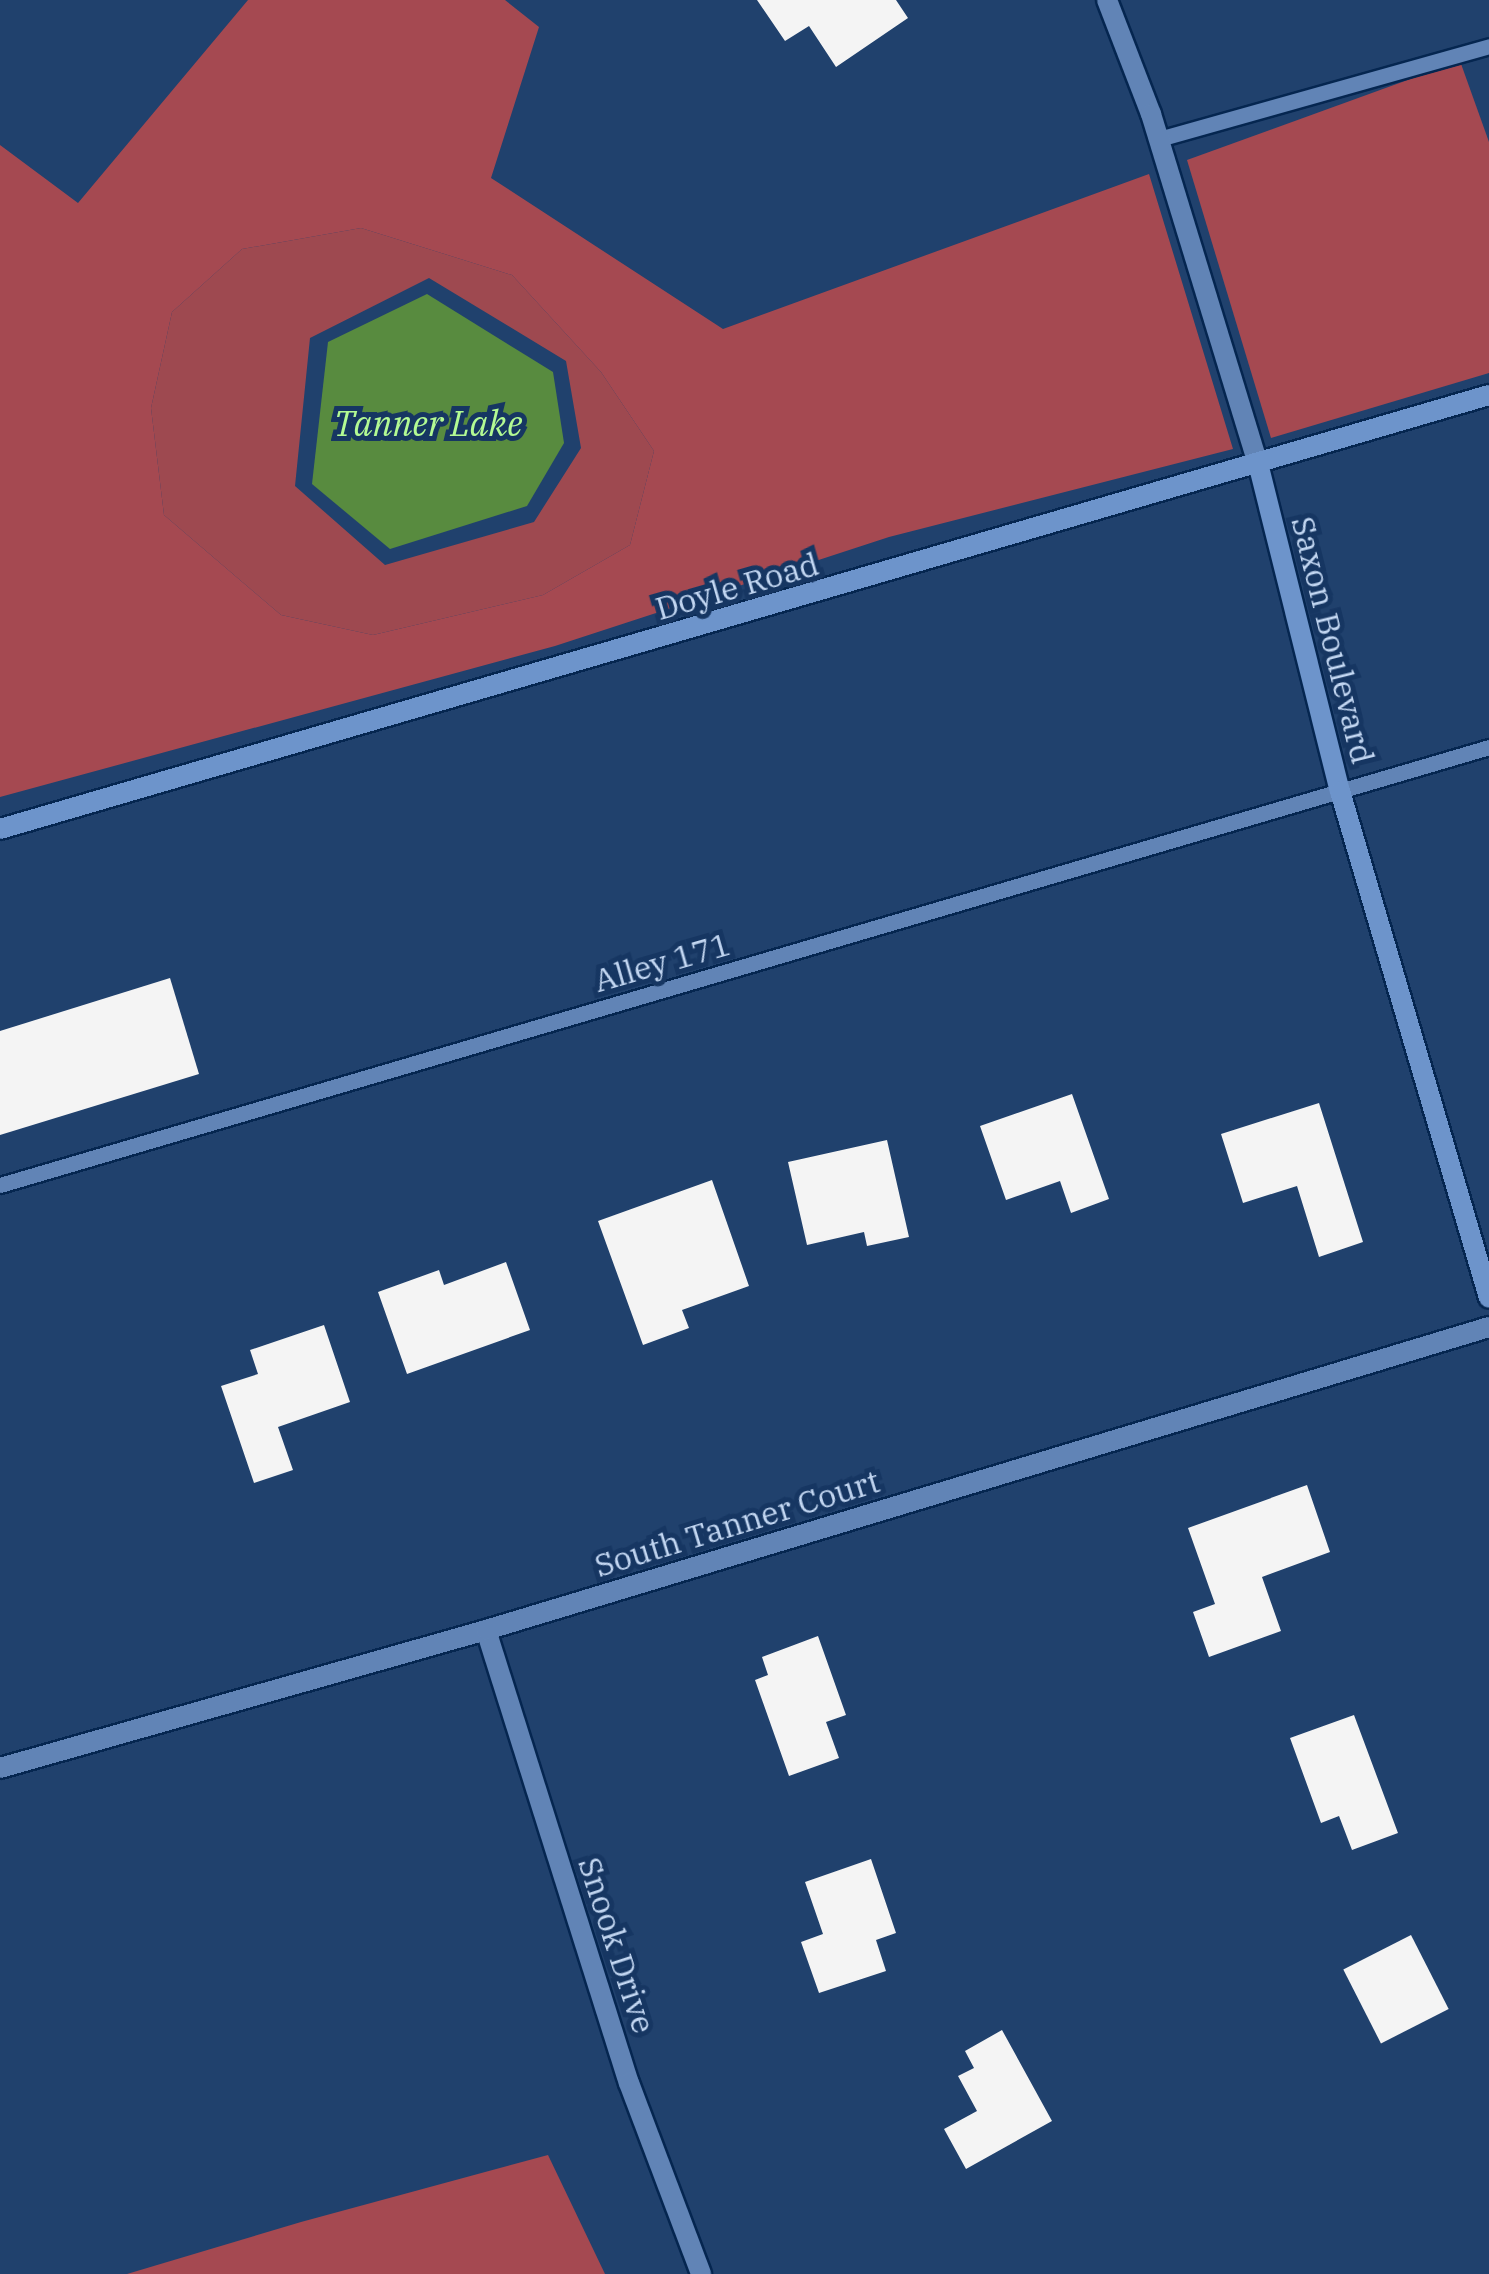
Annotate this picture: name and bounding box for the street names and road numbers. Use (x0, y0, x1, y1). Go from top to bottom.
street label: Saxon Boulevard (1284, 512, 1382, 768)
street label: Doyle Road (651, 544, 823, 628)
street label: Alley 171 (589, 924, 735, 1000)
street label: South Tanner Court (590, 1461, 884, 1585)
street label: Snook Drive (571, 1852, 663, 2038)

